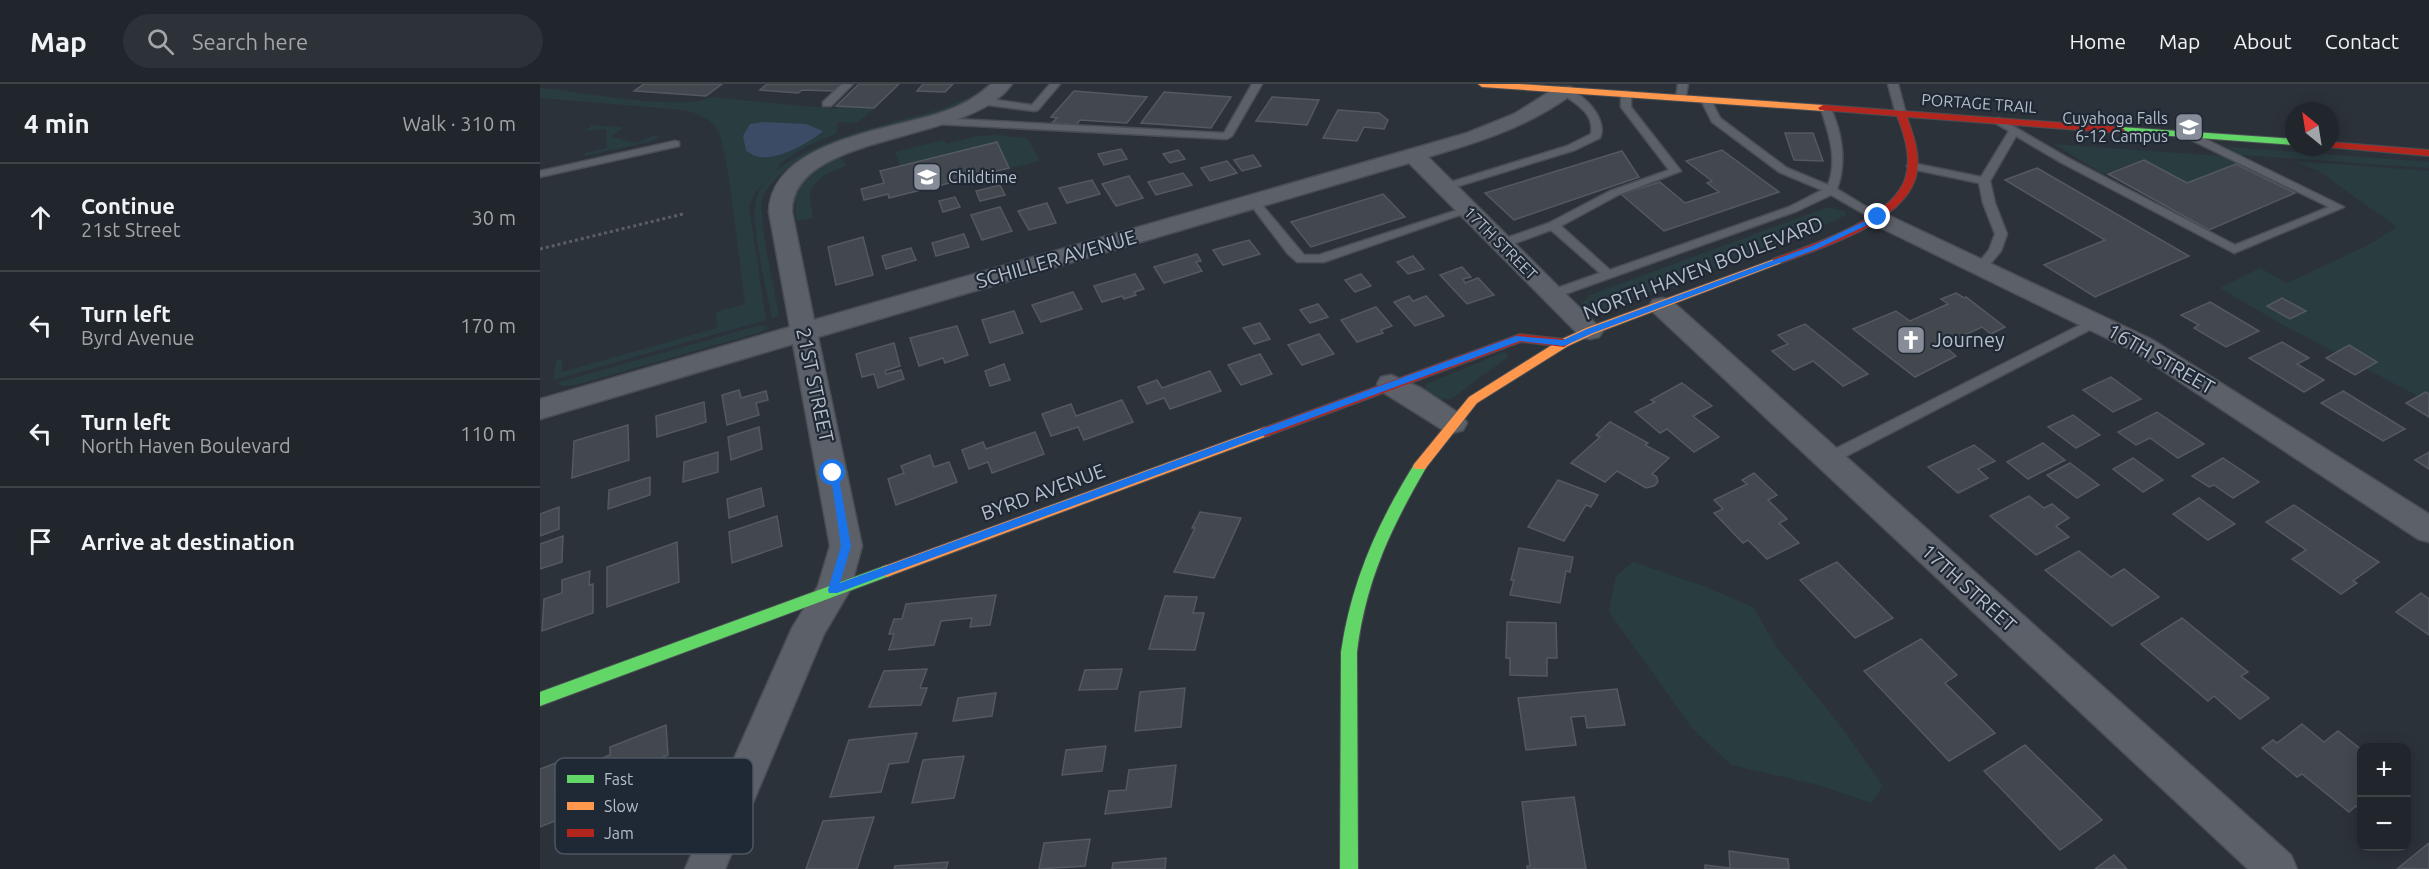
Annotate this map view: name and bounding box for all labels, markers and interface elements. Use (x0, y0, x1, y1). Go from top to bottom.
search box (123, 14, 543, 68)
icon: search (144, 25, 177, 58)
text: Map (30, 26, 87, 57)
text: Search here (192, 29, 308, 54)
text: Home (2069, 29, 2126, 53)
text: Map (2159, 29, 2200, 53)
text: About (2233, 29, 2292, 53)
text: Contact (2325, 29, 2399, 53)
street label: PORTAGE TRAIL (1921, 90, 2037, 116)
north arrow (2285, 102, 2339, 156)
text: 4 min (24, 109, 90, 138)
place label: Cuyahoga Falls 6-12 Campus (2062, 109, 2168, 145)
school or university icon: Cuyahoga Falls 6-12 Campus (2173, 111, 2205, 143)
text: Walk · 310 m (403, 112, 516, 135)
school or university icon: Childtime (911, 161, 943, 193)
place label: Childtime (948, 168, 1017, 186)
text: Continue (81, 193, 175, 218)
icon: ahead (24, 201, 57, 234)
street label: 17TH STREET (1461, 203, 1541, 283)
route end (1864, 203, 1890, 229)
text: 30 m (472, 206, 516, 229)
street label: NORTH HAVEN BOULEVARD (1580, 211, 1826, 324)
text: 21st Street (81, 218, 181, 241)
street label: SCHILLER AVENUE (973, 225, 1139, 292)
text: Turn left (81, 301, 171, 326)
icon: left (24, 309, 57, 342)
text: 170 m (460, 314, 516, 337)
street label: 16TH STREET (2104, 319, 2219, 398)
church icon: Journey (1895, 324, 1927, 356)
text: Byrd Avenue (81, 326, 195, 349)
street label: 21ST STREET (792, 326, 839, 444)
place label: Journey (1932, 328, 2005, 351)
text: Turn left (81, 409, 171, 434)
icon: left (24, 417, 57, 450)
text: 110 m (460, 422, 516, 445)
text: North Haven Boulevard (81, 434, 291, 457)
street label: BYRD AVENUE (978, 458, 1108, 525)
route start (819, 459, 845, 485)
icon: arrive (24, 525, 57, 558)
text: Arrive at destination (81, 529, 295, 554)
street label: 17TH STREET (1917, 539, 2022, 636)
map controls (2357, 743, 2411, 851)
button: + (2357, 743, 2411, 797)
legend (555, 758, 753, 854)
text: Fast (604, 770, 634, 788)
text: Slow (604, 797, 639, 815)
button: − (2357, 797, 2411, 851)
text: Jam (604, 824, 634, 842)

